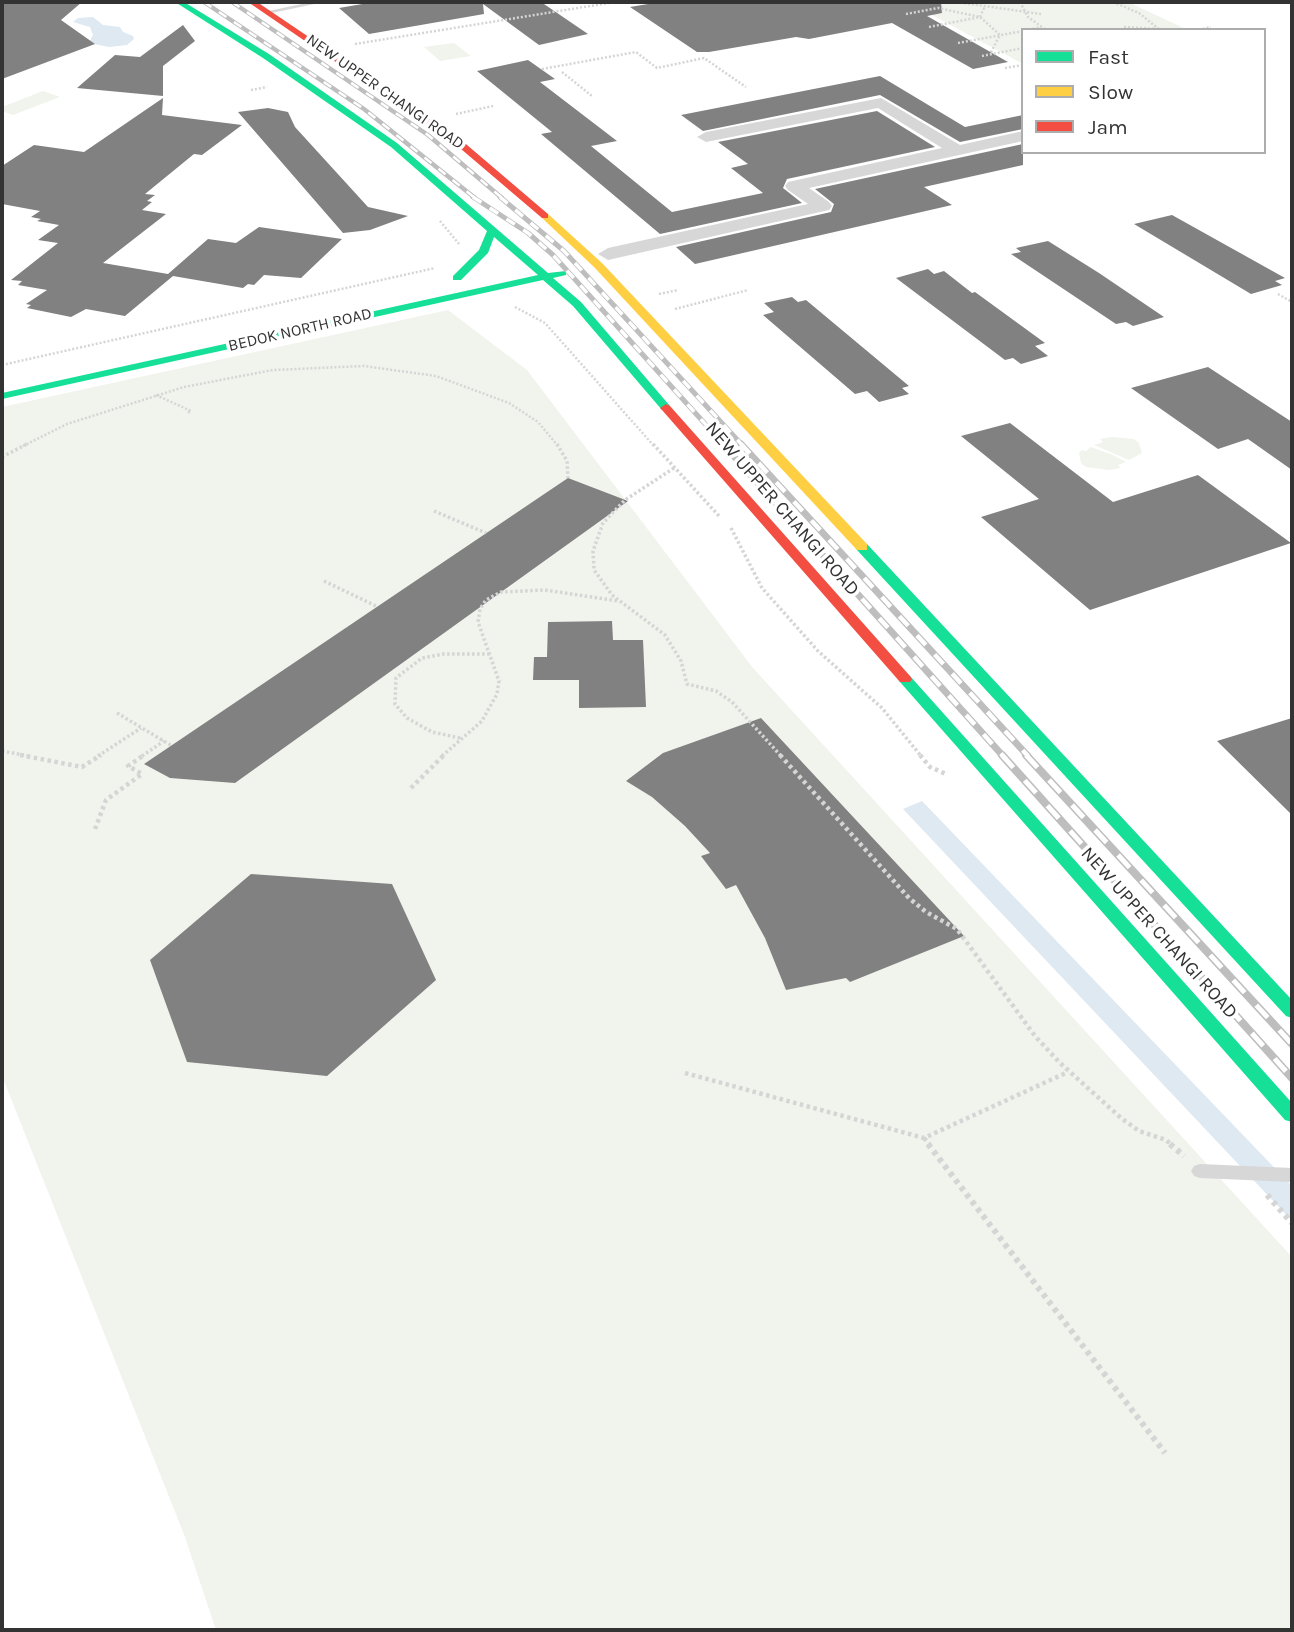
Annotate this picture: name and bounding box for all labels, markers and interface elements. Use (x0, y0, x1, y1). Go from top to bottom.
legend (1021, 28, 1266, 154)
street label: NEW UPPER CHANGI ROAD (303, 30, 467, 154)
text: Fast (1088, 45, 1129, 69)
text: Slow (1088, 80, 1133, 104)
text: Jam (1088, 115, 1128, 139)
street label: BEDOK NORTH ROAD (226, 304, 374, 356)
street label: NEW UPPER CHANGI ROAD (700, 417, 864, 601)
street label: NEW UPPER CHANGI ROAD (1076, 842, 1242, 1024)

